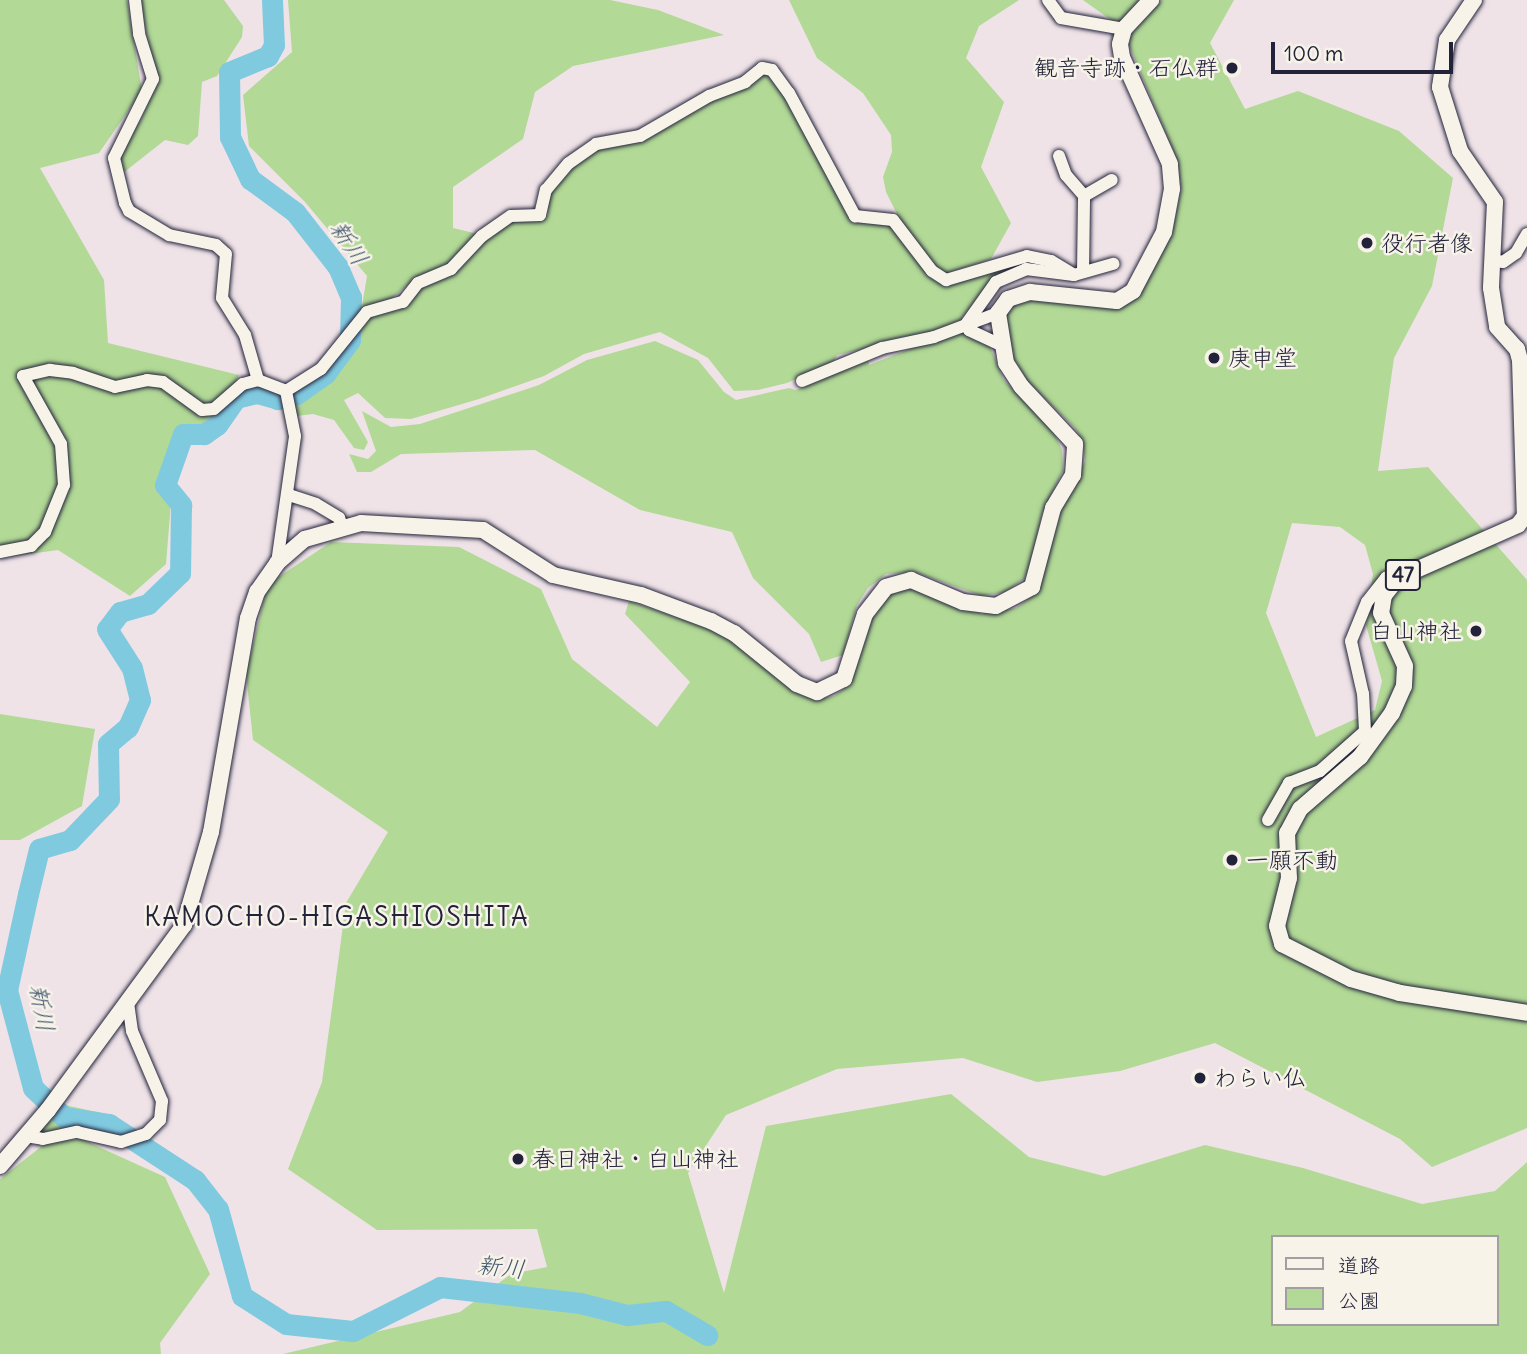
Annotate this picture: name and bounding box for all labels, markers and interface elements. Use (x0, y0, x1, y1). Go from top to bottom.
scale bar (1275, 28, 1457, 72)
text: 100 m (1284, 40, 1343, 67)
place label: 観音寺跡・石仏群 (1034, 54, 1218, 82)
marker: 観音寺跡・石仏群 (1224, 60, 1240, 76)
water label: 新川 (324, 215, 374, 271)
place label: 役行者像 (1381, 229, 1473, 257)
marker: 役行者像 (1359, 235, 1375, 251)
place label: 庚申堂 (1228, 344, 1297, 372)
marker: 庚申堂 (1206, 350, 1222, 366)
road number: 47 (1384, 558, 1422, 592)
place label: 白山神社 (1370, 617, 1462, 645)
marker: 白山神社 (1468, 623, 1484, 639)
place label: 一願不動 (1246, 846, 1338, 874)
marker: 一願不動 (1224, 852, 1240, 868)
district label: KAMOCHO-HIGASHIOSHITA (147, 901, 527, 933)
water label: 新川 (24, 982, 60, 1034)
place label: わらい仏 (1214, 1064, 1306, 1092)
marker: わらい仏 (1192, 1070, 1208, 1086)
place label: 春日神社・白山神社 (532, 1145, 739, 1173)
marker: 春日神社・白山神社 (510, 1151, 526, 1167)
legend (1272, 1235, 1499, 1326)
water label: 新川 (476, 1250, 526, 1284)
text: 道路 (1338, 1252, 1380, 1279)
text: 公園 (1338, 1287, 1380, 1314)

